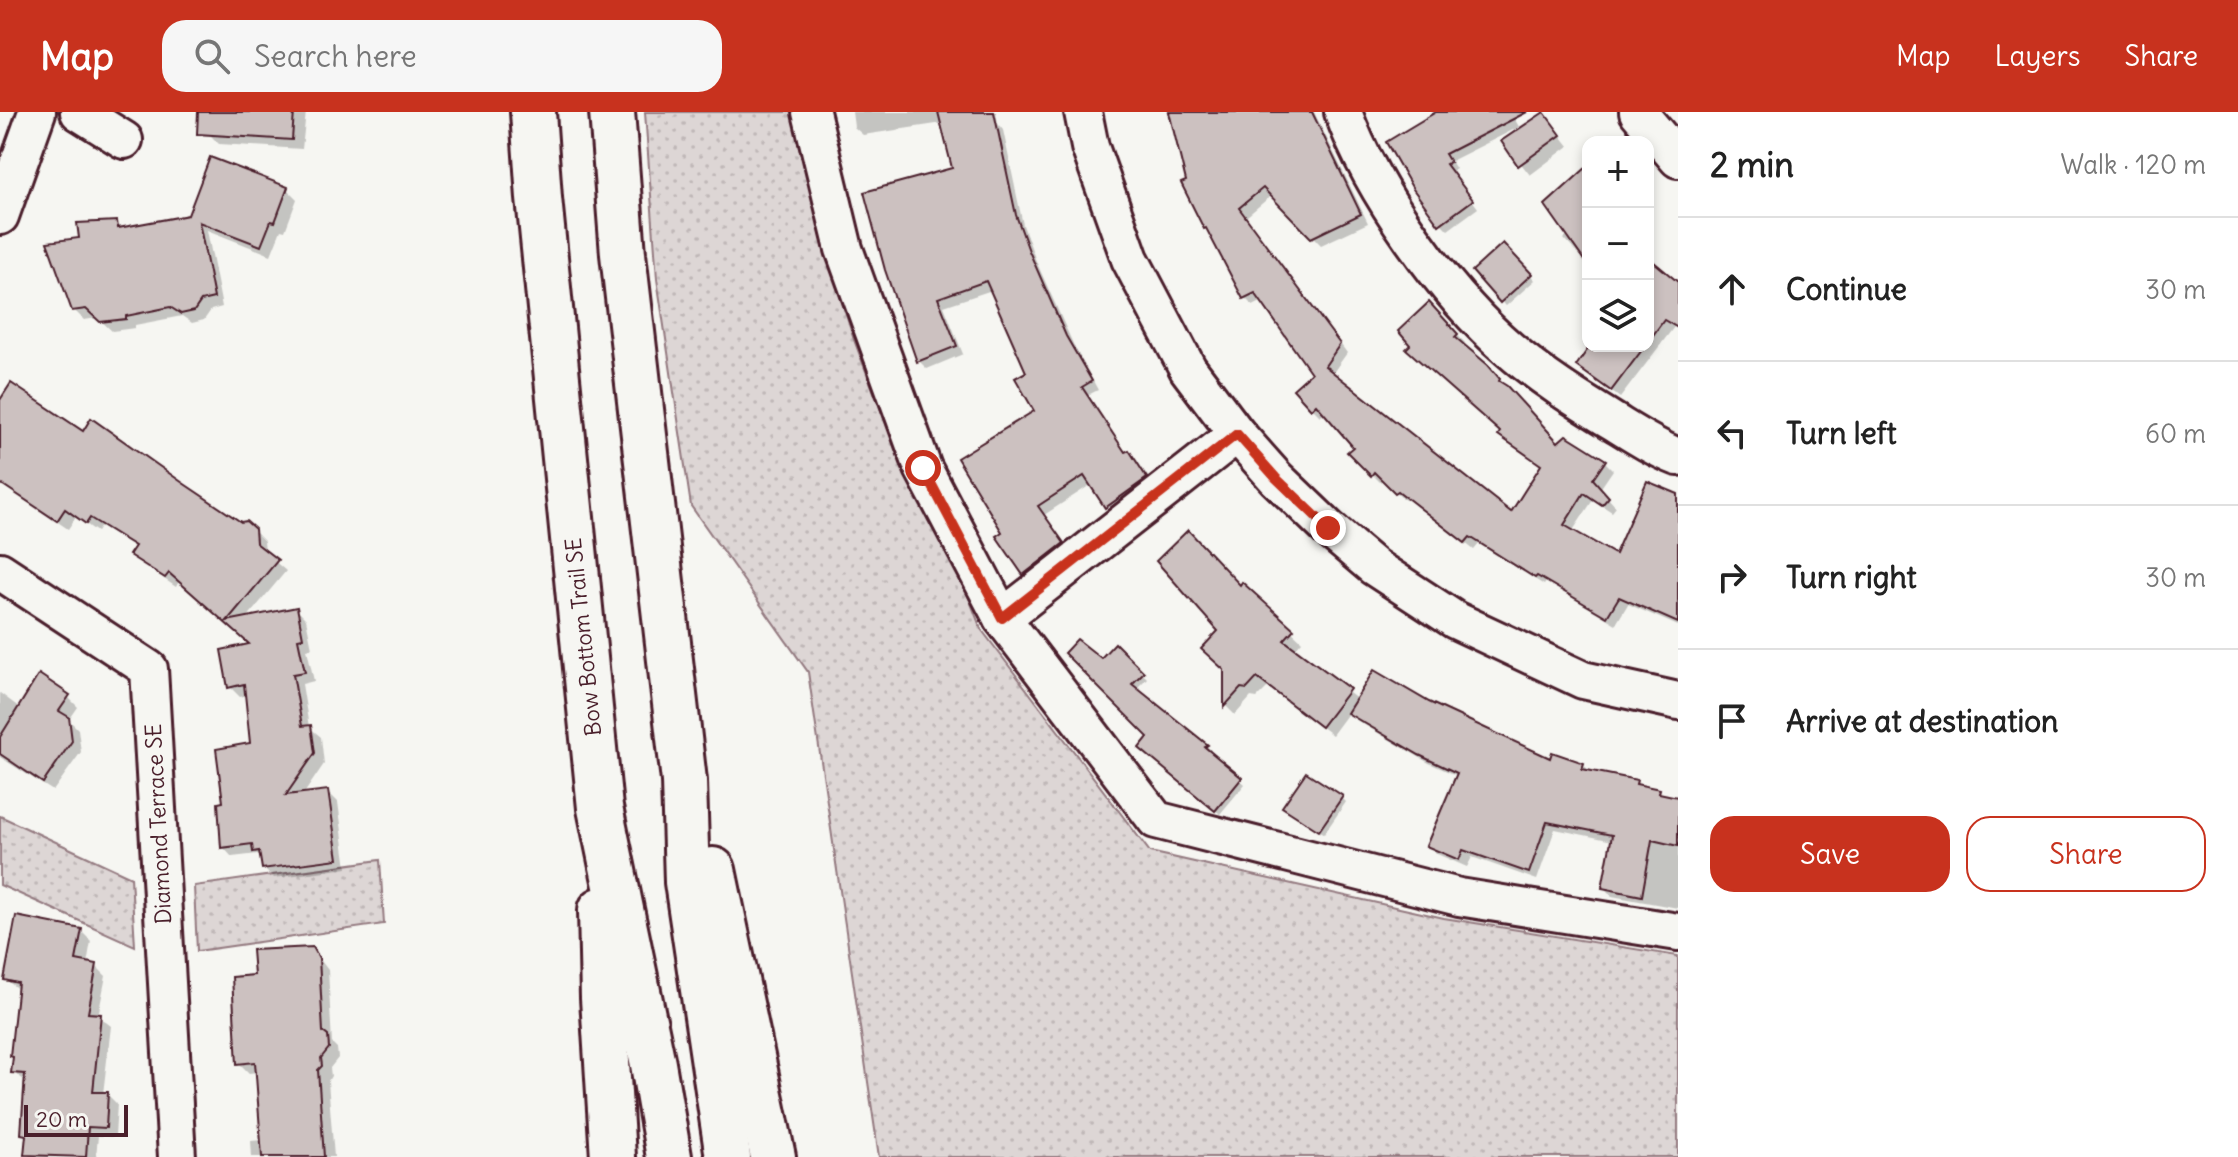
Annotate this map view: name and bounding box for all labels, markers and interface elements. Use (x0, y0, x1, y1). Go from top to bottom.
search box (162, 20, 722, 92)
text: Map (40, 33, 114, 80)
icon: search (190, 34, 234, 78)
text: Search here (254, 37, 417, 75)
text: Map (1896, 38, 1951, 74)
text: Layers (1995, 38, 2081, 74)
text: Share (2125, 38, 2198, 74)
map controls (1582, 136, 1654, 352)
button: + (1582, 136, 1654, 208)
text: 2 min (1710, 143, 1794, 186)
text: Walk · 120 m (2060, 148, 2206, 181)
button: − (1582, 208, 1654, 280)
icon: ahead (1710, 267, 1754, 311)
text: Continue (1786, 270, 1907, 308)
text: 30 m (2145, 273, 2206, 306)
button: layers (1582, 280, 1654, 352)
icon: left (1710, 411, 1754, 455)
text: Turn left (1786, 414, 1897, 452)
text: 60 m (2145, 417, 2206, 450)
route start (905, 450, 941, 486)
route end (1310, 510, 1346, 546)
street label: Bow Bottom Trail SE (559, 536, 607, 738)
icon: right (1710, 555, 1754, 599)
text: Turn right (1786, 558, 1917, 596)
text: 30 m (2145, 561, 2206, 594)
icon: arrive (1710, 699, 1754, 743)
text: Arrive at destination (1786, 702, 2058, 740)
street label: Diamond Terrace SE (139, 723, 177, 925)
button: Save (1710, 816, 1950, 892)
button: Share (1966, 816, 2206, 892)
scale bar (24, 1101, 128, 1137)
text: 20 m (36, 1105, 87, 1133)

